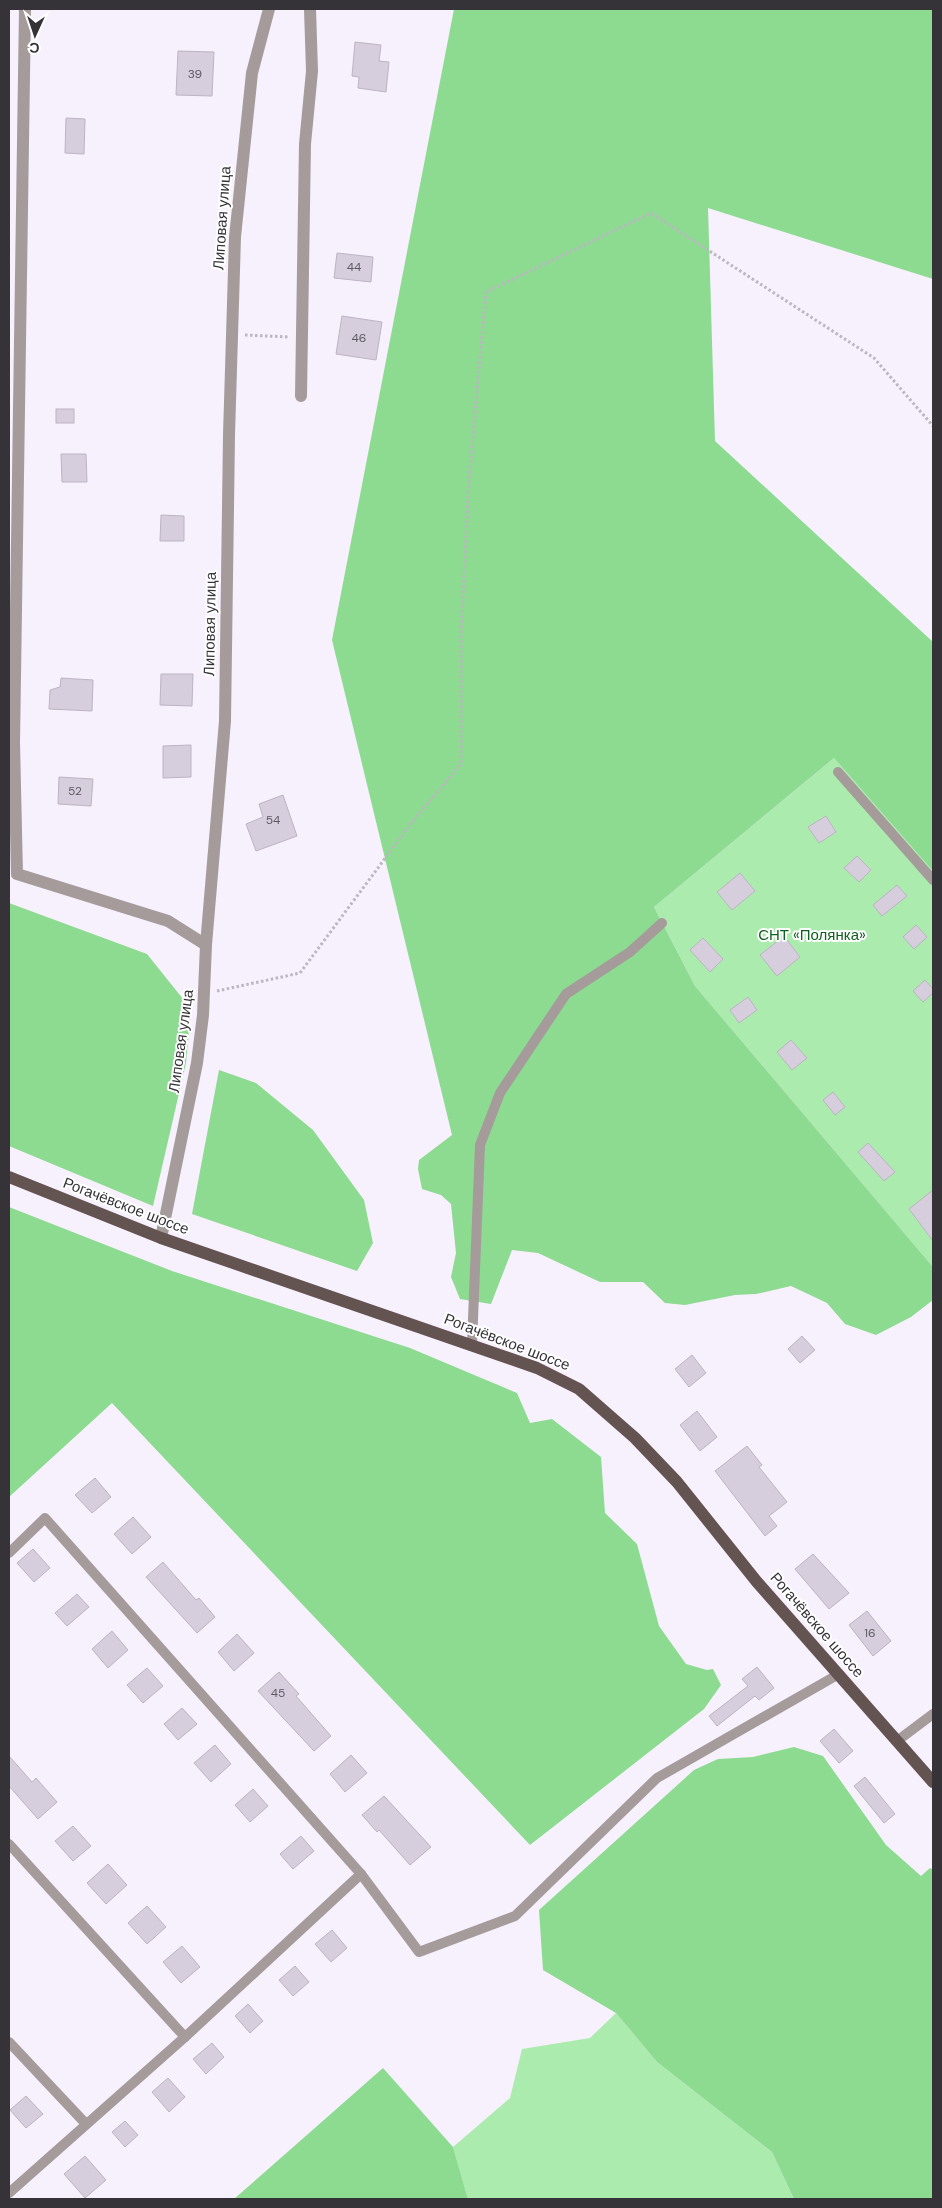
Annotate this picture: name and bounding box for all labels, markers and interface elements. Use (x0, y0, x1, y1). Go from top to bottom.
north arrow (10, 10, 60, 60)
text: С (29, 39, 40, 57)
house number: 39 (188, 66, 202, 82)
street label: Липовая улица (208, 165, 236, 271)
house number: 44 (347, 259, 361, 275)
house number: 46 (352, 330, 366, 346)
street label: Липовая улица (199, 571, 221, 676)
house number: 52 (68, 783, 82, 799)
house number: 54 (266, 812, 280, 828)
park label: СНТ «Полянка» (758, 925, 866, 945)
street label: Липовая улица (164, 987, 198, 1094)
street label: Рогачёвское шоссе (60, 1173, 192, 1239)
street label: Рогачёвское шоссе (441, 1309, 573, 1375)
street label: Рогачёвское шоссе (766, 1568, 868, 1682)
house number: 16 (864, 1625, 876, 1641)
house number: 45 (271, 1685, 285, 1701)

